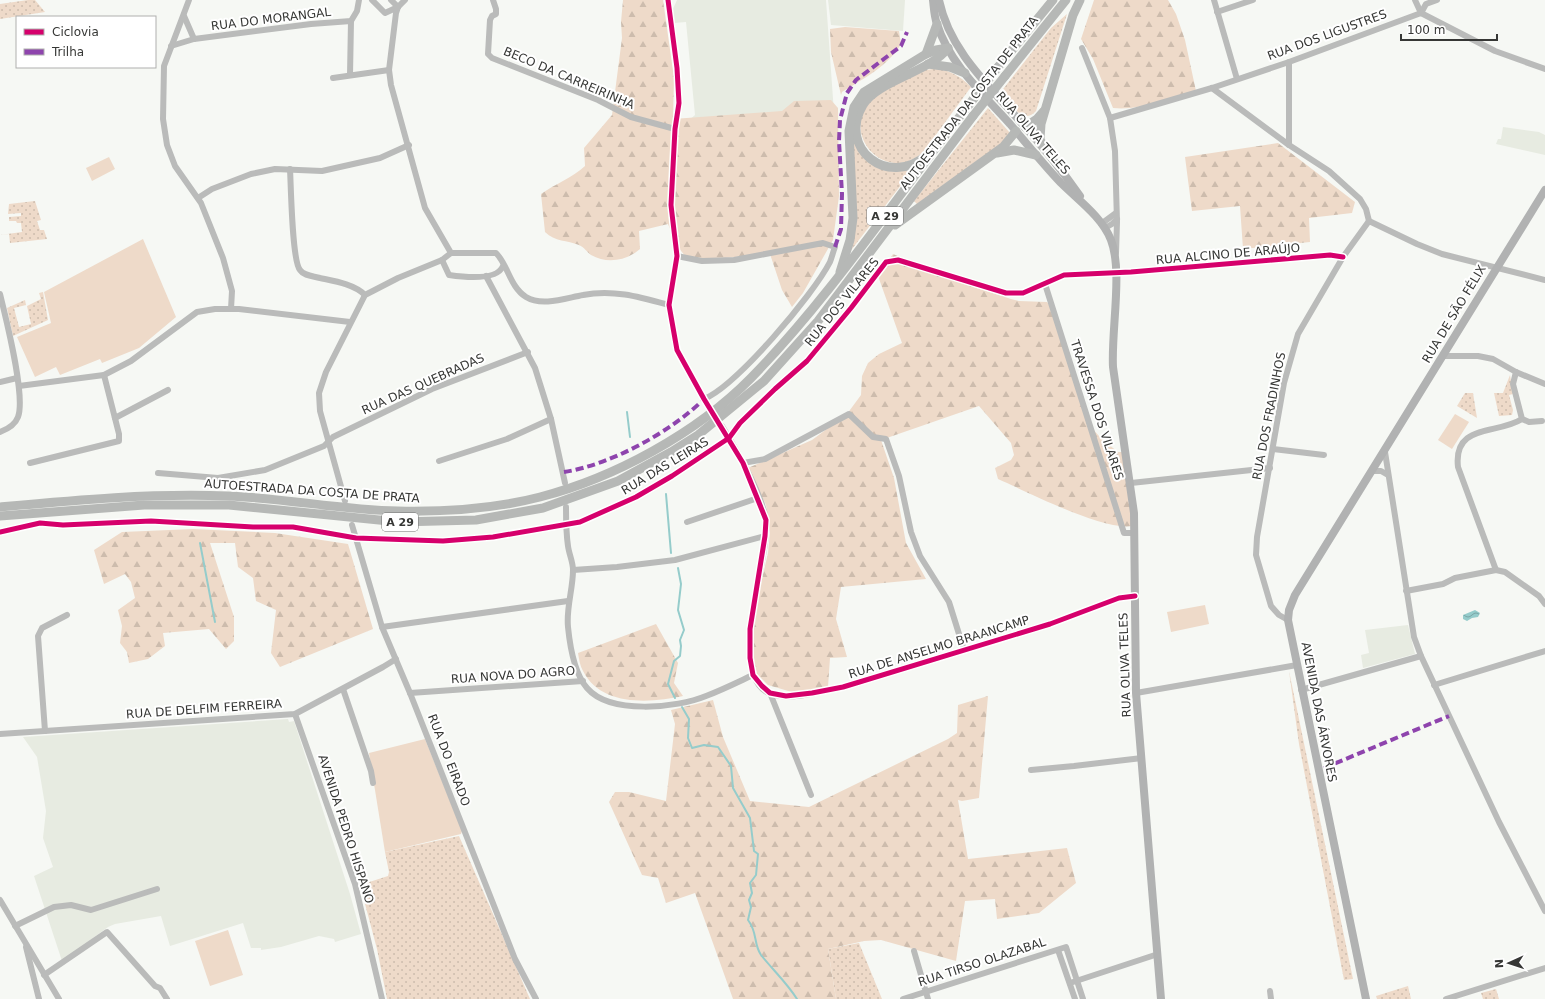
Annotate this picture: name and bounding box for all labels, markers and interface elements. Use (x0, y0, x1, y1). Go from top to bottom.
street label: RUA DO MORANGAL (210, 5, 332, 33)
street label: RUA DOS LIGUSTRES (1265, 7, 1389, 63)
street label: AUTOESTRADA DA COSTA DE PRATA (897, 13, 1041, 192)
legend (16, 16, 156, 68)
scale bar (1401, 16, 1497, 42)
text: 100 m (1407, 23, 1445, 37)
text: Ciclovia (52, 25, 99, 39)
street label: BECO DA CARREIRINHA (501, 44, 637, 112)
text: Trilha (51, 45, 84, 59)
street label: RUA OLIVA TELES (993, 89, 1073, 177)
road number: A 29 (867, 207, 903, 225)
street label: RUA ALCINO DE ARAÚJO (1155, 240, 1301, 267)
street label: RUA DOS VILARES (802, 255, 882, 349)
street label: RUA DE SÃO FÉLIX (1418, 262, 1489, 366)
street label: TRAVESSA DOS VILARES (1067, 337, 1126, 482)
street label: RUA DAS QUEBRADAS (360, 351, 486, 417)
street label: RUA DOS FRADINHOS (1250, 351, 1288, 481)
street label: RUA DAS LEIRAS (619, 434, 711, 498)
street label: AUTOESTRADA DA COSTA DE PRATA (204, 476, 421, 506)
road number: A 29 (382, 513, 418, 531)
street label: RUA OLIVA TELES (1116, 612, 1134, 718)
street label: RUA DE ANSELMO BRAANCAMP (847, 613, 1031, 681)
street label: AVENIDA DAS ÁRVORES (1299, 641, 1340, 783)
street label: RUA NOVA DO AGRO (450, 664, 576, 686)
street label: RUA DE DELFIM FERREIRA (126, 697, 283, 721)
street label: RUA DO EIRADO (425, 712, 473, 808)
street label: AVENIDA PEDRO HISPANO (315, 753, 377, 905)
street label: RUA TIRSO OLAZABAL (916, 935, 1048, 989)
north arrow (1489, 943, 1529, 983)
text: N (1493, 959, 1506, 968)

